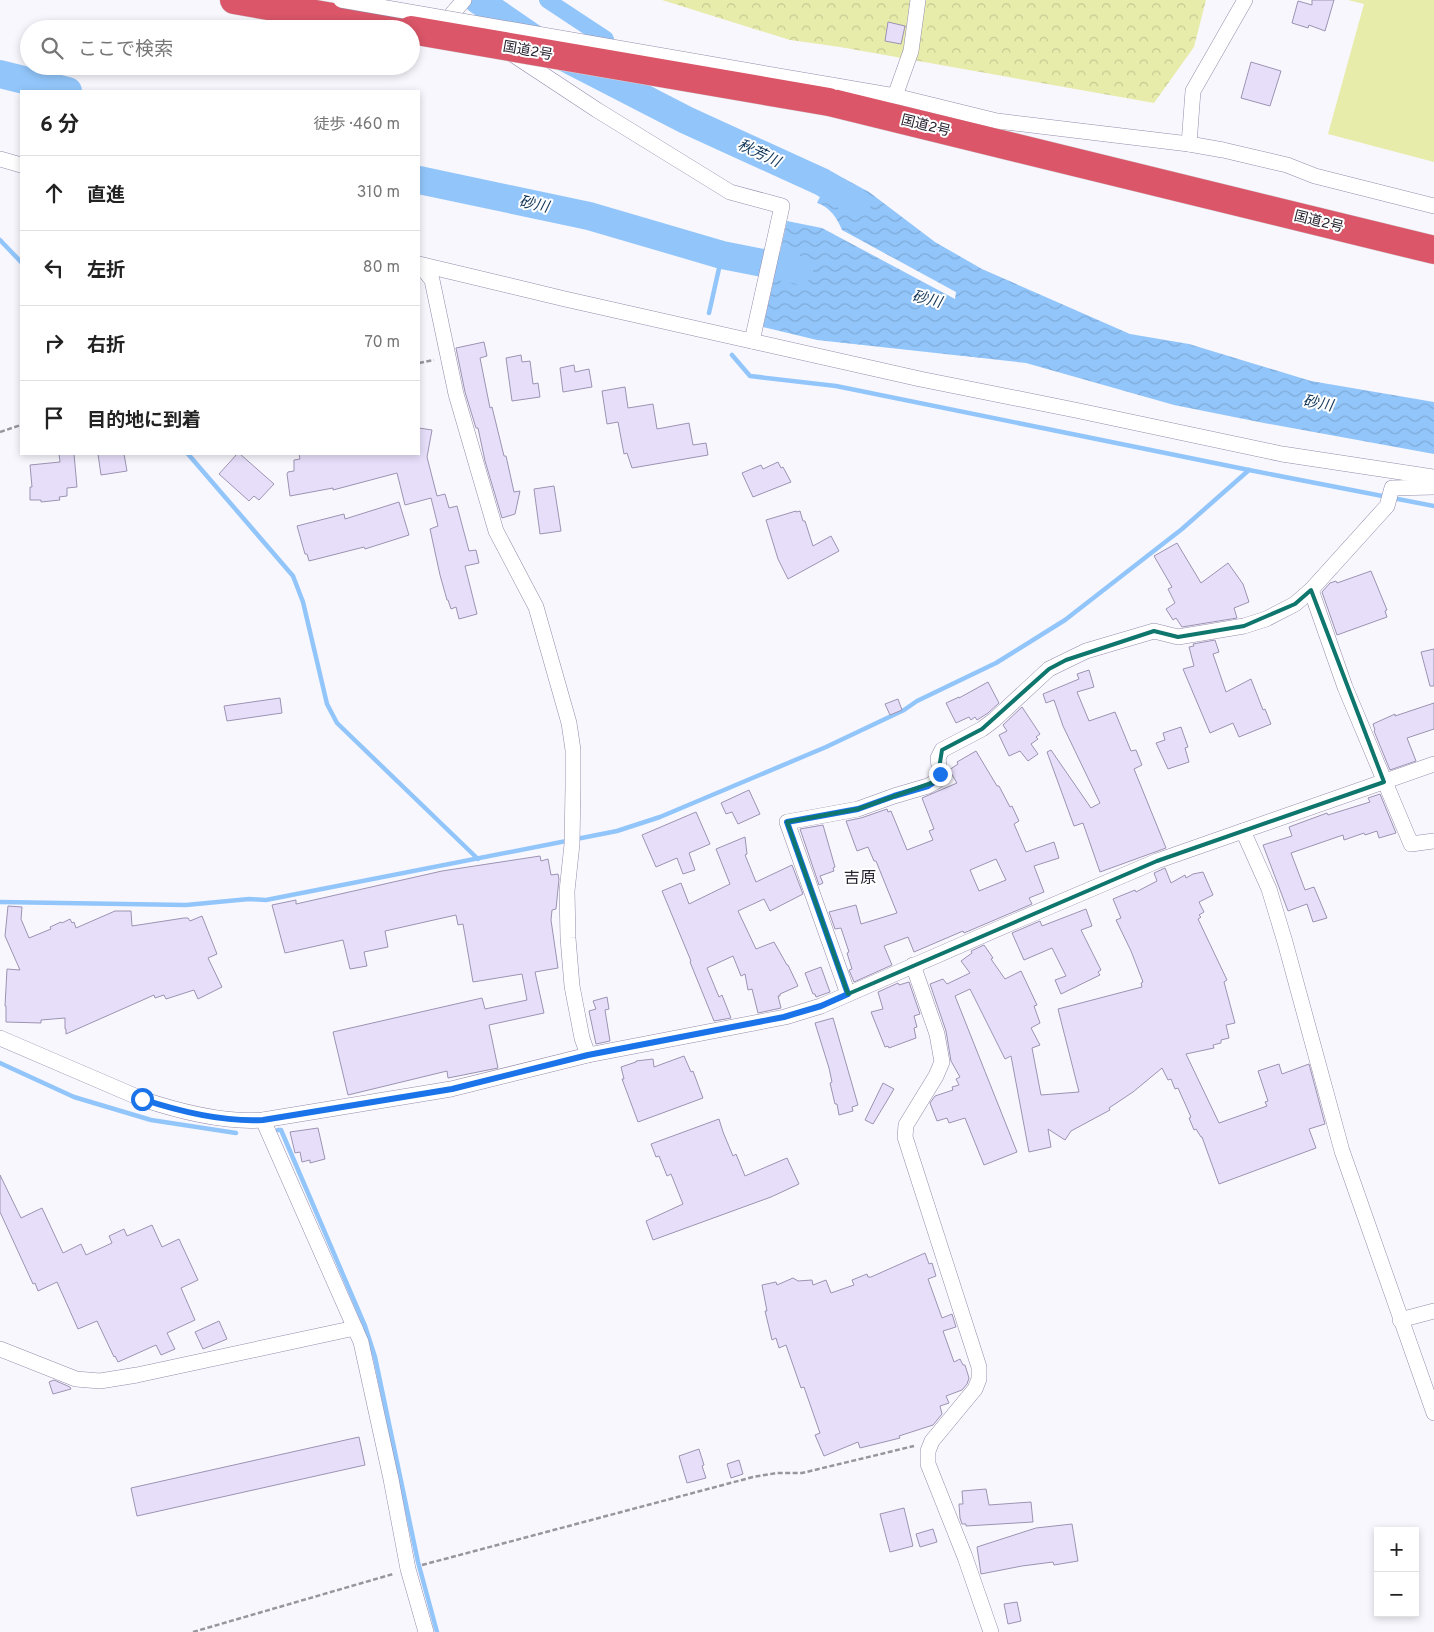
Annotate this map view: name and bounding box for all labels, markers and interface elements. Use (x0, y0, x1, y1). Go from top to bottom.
search box (20, 20, 420, 75)
icon: search (38, 34, 66, 62)
text: ここで検索 (78, 38, 173, 62)
street label: 国道2号 (501, 39, 554, 64)
text: 6 分 (40, 112, 79, 139)
street label: 国道2号 (899, 112, 952, 141)
text: 徒歩 · 460 m (313, 115, 400, 135)
water label: 秋芳川 (734, 136, 785, 173)
icon: ahead (40, 179, 68, 207)
text: 310 m (357, 183, 400, 203)
text: 直進 (87, 184, 125, 208)
water label: 砂川 (517, 193, 552, 218)
street label: 国道2号 (1292, 208, 1345, 237)
icon: left (40, 254, 68, 282)
text: 80 m (363, 258, 400, 278)
text: 左折 (87, 259, 125, 283)
water label: 砂川 (910, 288, 945, 314)
icon: right (40, 329, 68, 357)
text: 70 m (365, 333, 400, 353)
text: 右折 (87, 334, 125, 358)
water label: 砂川 (1301, 393, 1336, 417)
icon: arrive (40, 404, 68, 432)
text: 目的地に到着 (87, 409, 201, 433)
route end (929, 763, 952, 786)
district label: 吉原 (844, 869, 876, 889)
route start (131, 1088, 154, 1111)
map controls (1374, 1527, 1419, 1617)
button: + (1374, 1527, 1419, 1572)
button: − (1374, 1572, 1419, 1617)

